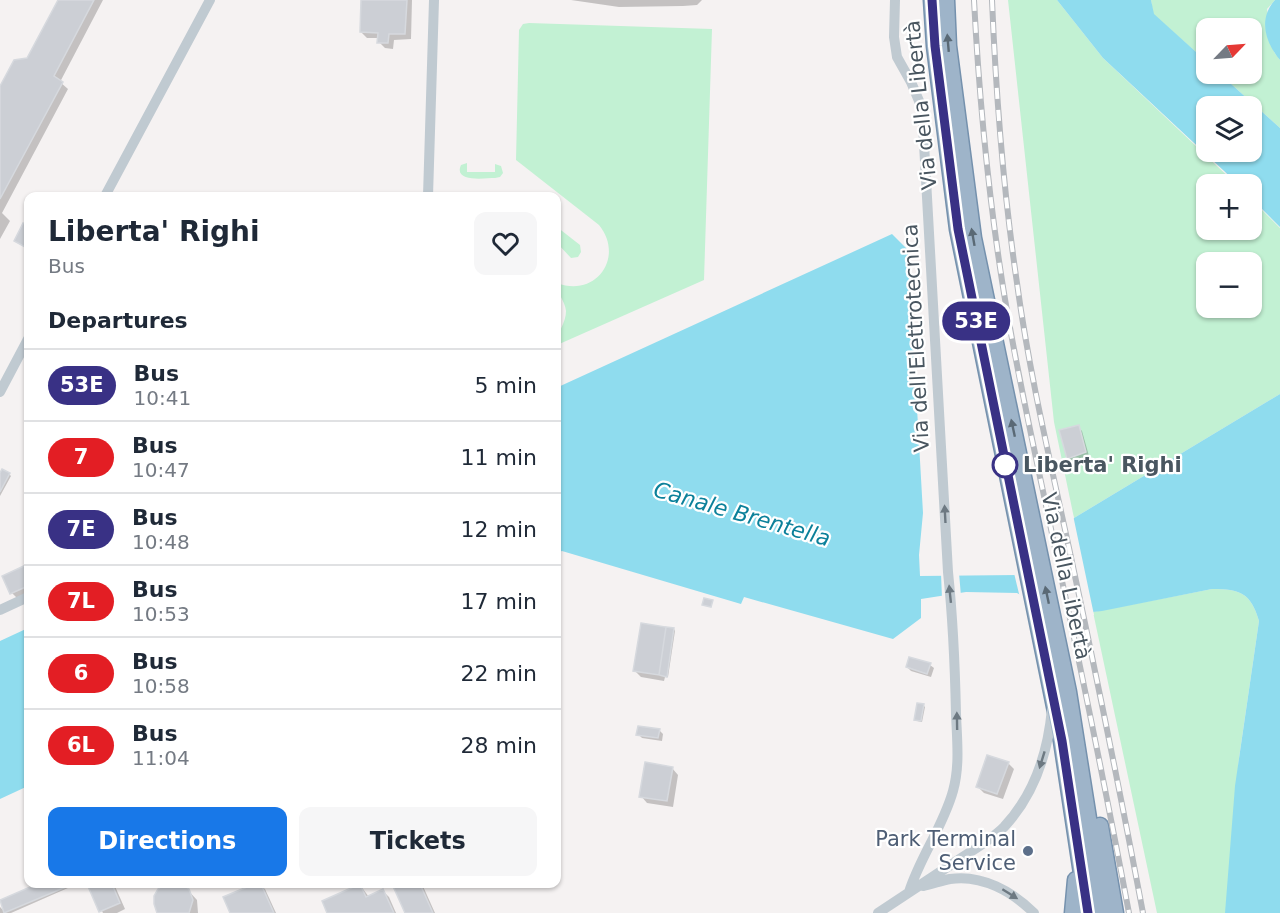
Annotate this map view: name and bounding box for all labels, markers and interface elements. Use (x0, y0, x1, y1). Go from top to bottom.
north arrow (1196, 18, 1262, 84)
map controls (1196, 18, 1262, 318)
street label: Via della Libertà (900, 19, 942, 191)
one-way arrow (943, 34, 953, 53)
button: layers (1196, 96, 1262, 162)
button: + (1196, 174, 1262, 240)
button: heart (474, 212, 537, 275)
text: Liberta' Righi (48, 215, 260, 248)
street label: Via dell'Elettrotecnica (898, 223, 934, 453)
one-way arrow (969, 227, 978, 246)
button: − (1196, 252, 1262, 318)
text: Bus (48, 254, 85, 278)
line badge: 53E (942, 302, 1010, 340)
text: Departures (48, 308, 188, 333)
text: 53E (954, 309, 998, 333)
text: Bus (134, 361, 179, 386)
text: 53E (60, 373, 104, 397)
text: 5 min (475, 373, 537, 398)
text: 10:41 (134, 386, 191, 410)
one-way arrow (1007, 418, 1017, 437)
text: Bus (132, 433, 178, 458)
text: 7 (74, 445, 88, 469)
text: 11 min (461, 445, 537, 470)
marker: Liberta' Righi (992, 452, 1018, 478)
place label: Liberta' Righi (1023, 453, 1182, 477)
text: 10:47 (132, 458, 190, 482)
water label: Canale Brentella (651, 477, 833, 551)
street label: Via della Libertà (1037, 490, 1095, 662)
one-way arrow (941, 504, 950, 523)
text: Bus (132, 505, 178, 530)
text: 7E (67, 517, 95, 541)
text: 12 min (461, 517, 537, 542)
text: 10:48 (132, 530, 190, 554)
text: Bus (132, 577, 178, 602)
one-way arrow (945, 584, 955, 603)
one-way arrow (1042, 586, 1051, 605)
text: 7L (67, 589, 95, 613)
text: 17 min (461, 589, 537, 614)
text: 10:53 (132, 602, 190, 626)
text: Bus (132, 649, 178, 674)
text: 6 (74, 661, 88, 685)
text: 22 min (461, 661, 537, 686)
text: 10:58 (132, 674, 190, 698)
one-way arrow (952, 712, 961, 731)
text: Bus (132, 721, 178, 746)
text: 6L (67, 733, 95, 757)
text: 28 min (461, 733, 537, 758)
text: 11:04 (132, 746, 190, 770)
one-way arrow (1036, 751, 1046, 769)
button: Directions (48, 807, 287, 876)
button: Tickets (299, 807, 537, 876)
place label: Park Terminal Service (875, 827, 1016, 875)
marker: Park Terminal Service (1021, 844, 1035, 858)
one-way arrow (1002, 888, 1018, 899)

